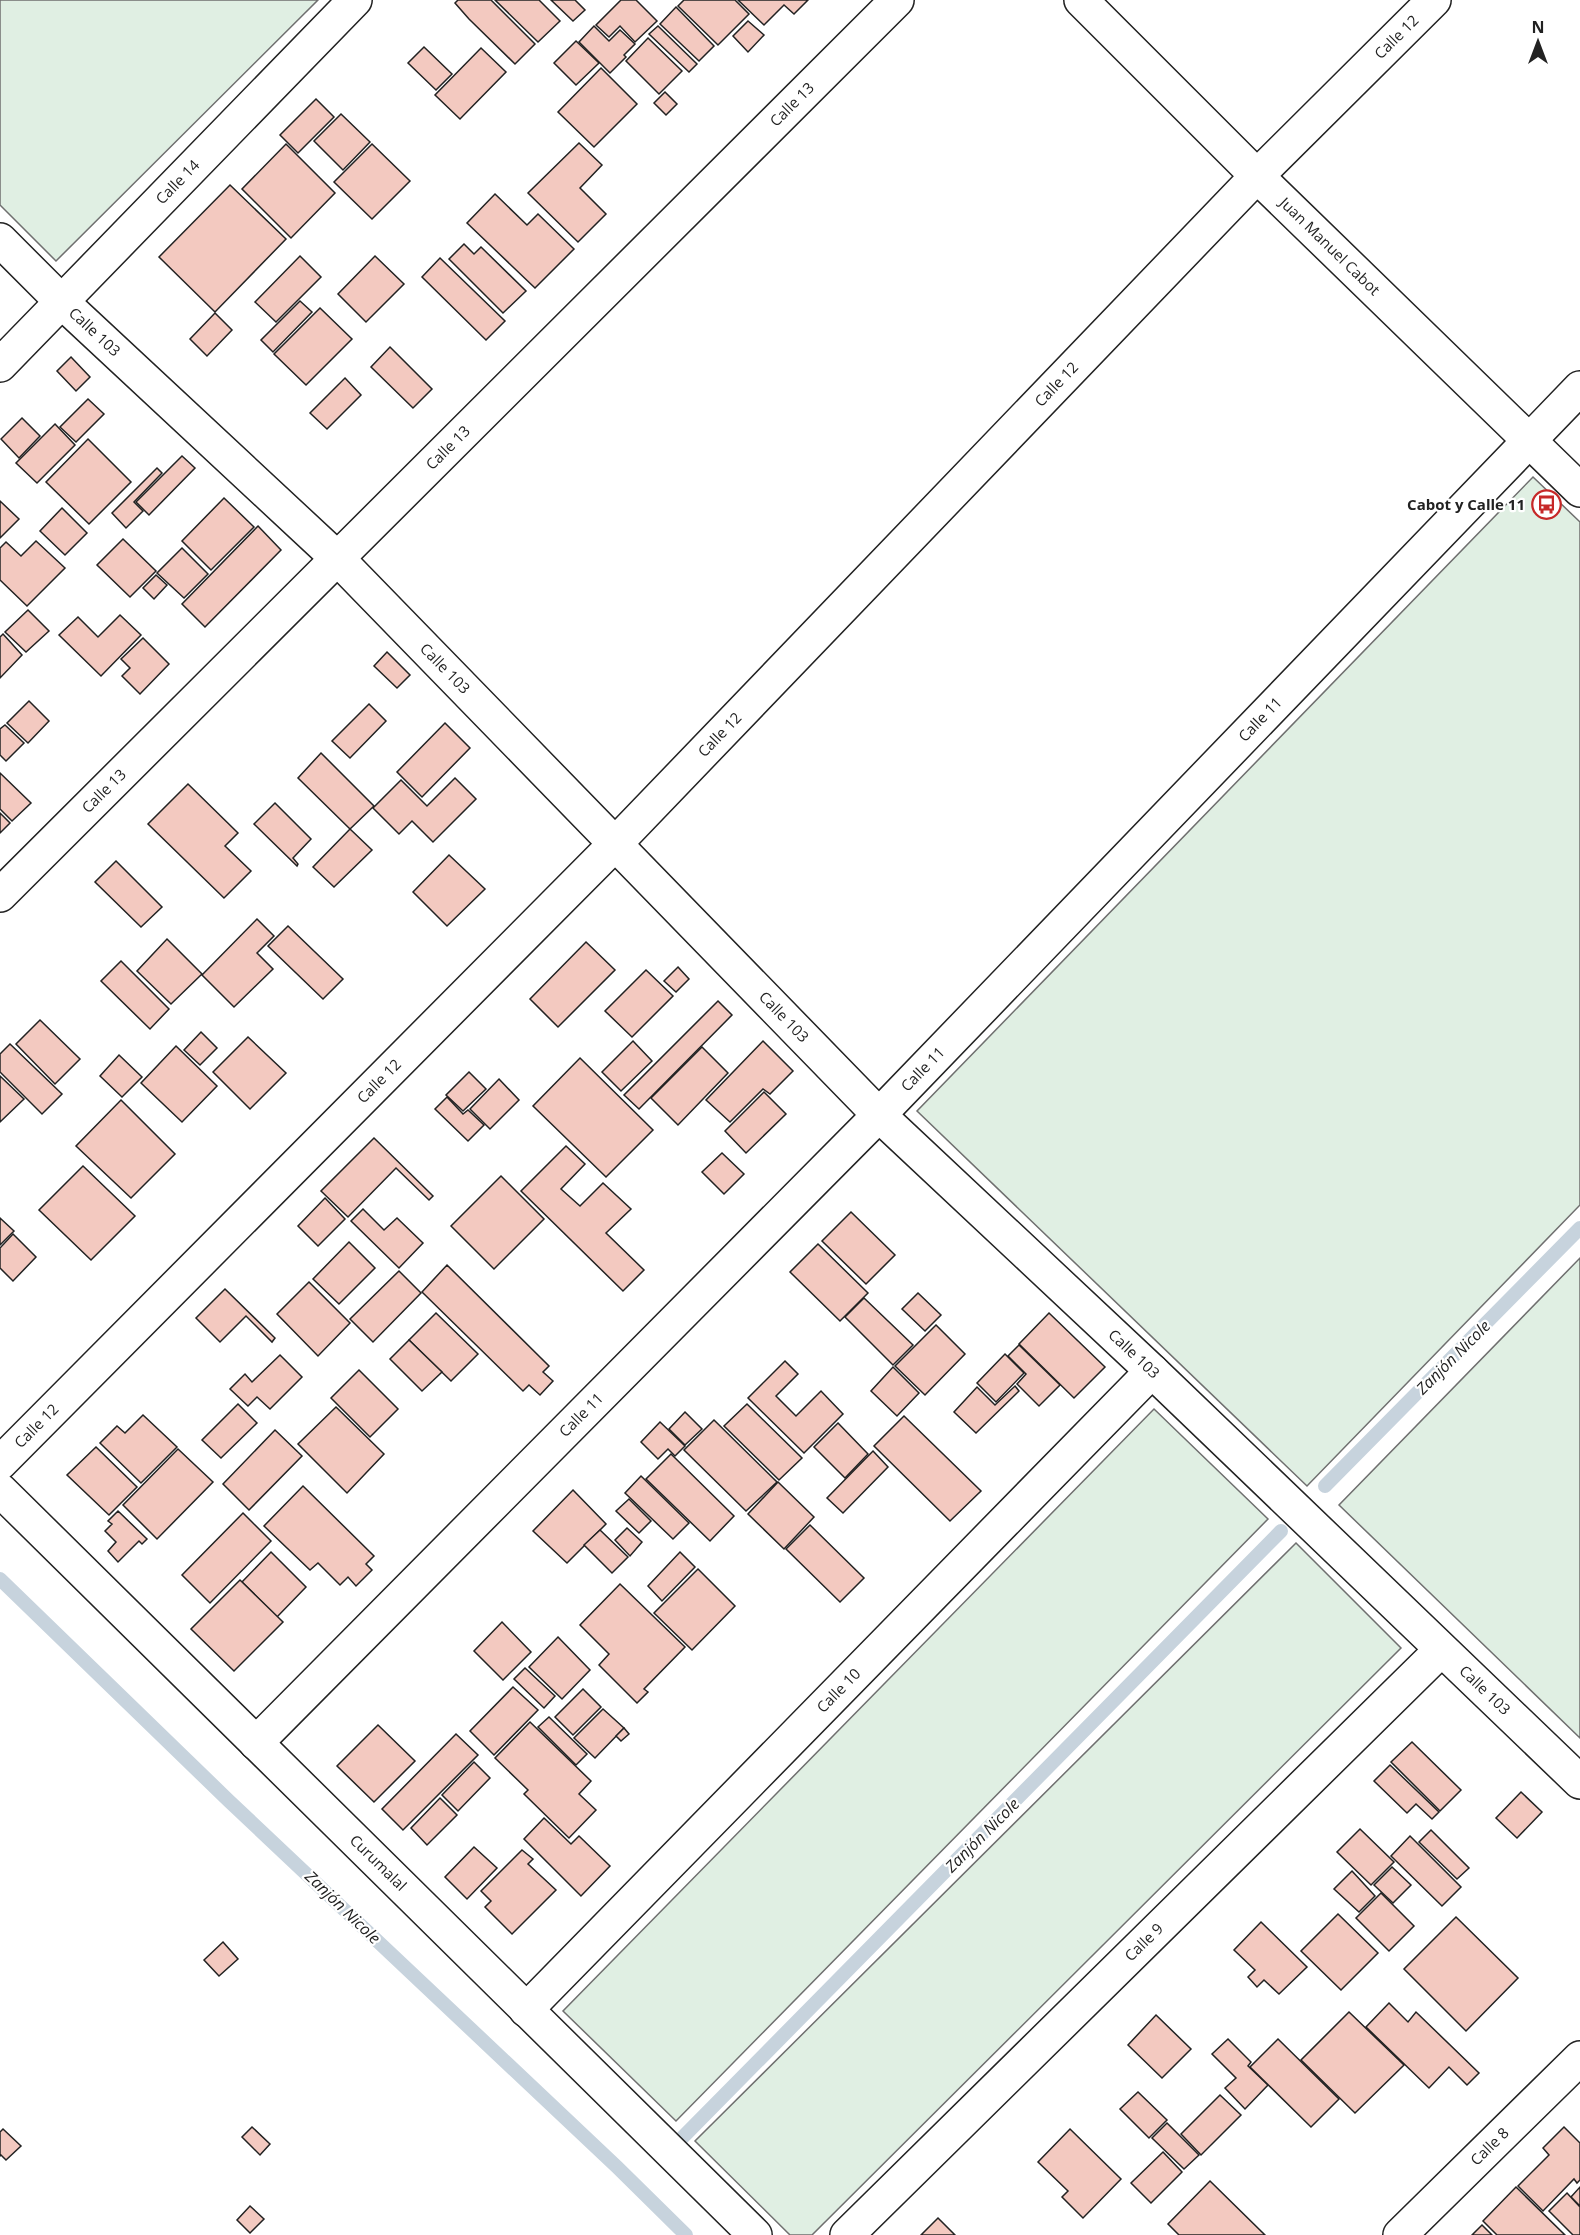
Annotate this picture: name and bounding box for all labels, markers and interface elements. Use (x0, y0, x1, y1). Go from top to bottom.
street label: Calle 12 (1369, 10, 1422, 63)
north arrow (1508, 12, 1568, 72)
text: N (1531, 16, 1545, 38)
street label: Calle 13 (765, 77, 818, 130)
street label: Calle 14 (151, 155, 204, 208)
street label: Juan Manuel Cabot (1274, 191, 1385, 299)
street label: Calle 103 (65, 302, 125, 360)
street label: Calle 12 (1030, 357, 1082, 410)
street label: Calle 13 (421, 421, 474, 474)
bus stop icon: Cabot y Calle 11 (1530, 489, 1562, 521)
place label: Cabot y Calle 11 (1407, 494, 1525, 514)
street label: Calle 103 (416, 638, 475, 698)
street label: Calle 11 (1233, 692, 1286, 746)
street label: Calle 12 (693, 707, 745, 761)
street label: Calle 13 (77, 764, 130, 817)
street label: Calle 103 (755, 987, 814, 1046)
street label: Calle 11 (896, 1042, 949, 1095)
street label: Calle 12 (352, 1054, 405, 1107)
water label: Zanjón Nicole (1410, 1315, 1495, 1400)
street label: Calle 103 (1105, 1324, 1165, 1382)
street label: Calle 11 (554, 1388, 607, 1441)
street label: Calle 12 (10, 1399, 62, 1452)
street label: Calle 103 (1456, 1661, 1515, 1719)
street label: Calle 10 (812, 1663, 864, 1717)
water label: Zanjón Nicole (939, 1793, 1024, 1878)
street label: Curumalal (346, 1830, 411, 1895)
water label: Zanjón Nicole (300, 1865, 385, 1949)
street label: Calle 9 (1120, 1918, 1167, 1965)
street label: Calle 8 (1466, 2123, 1513, 2169)

